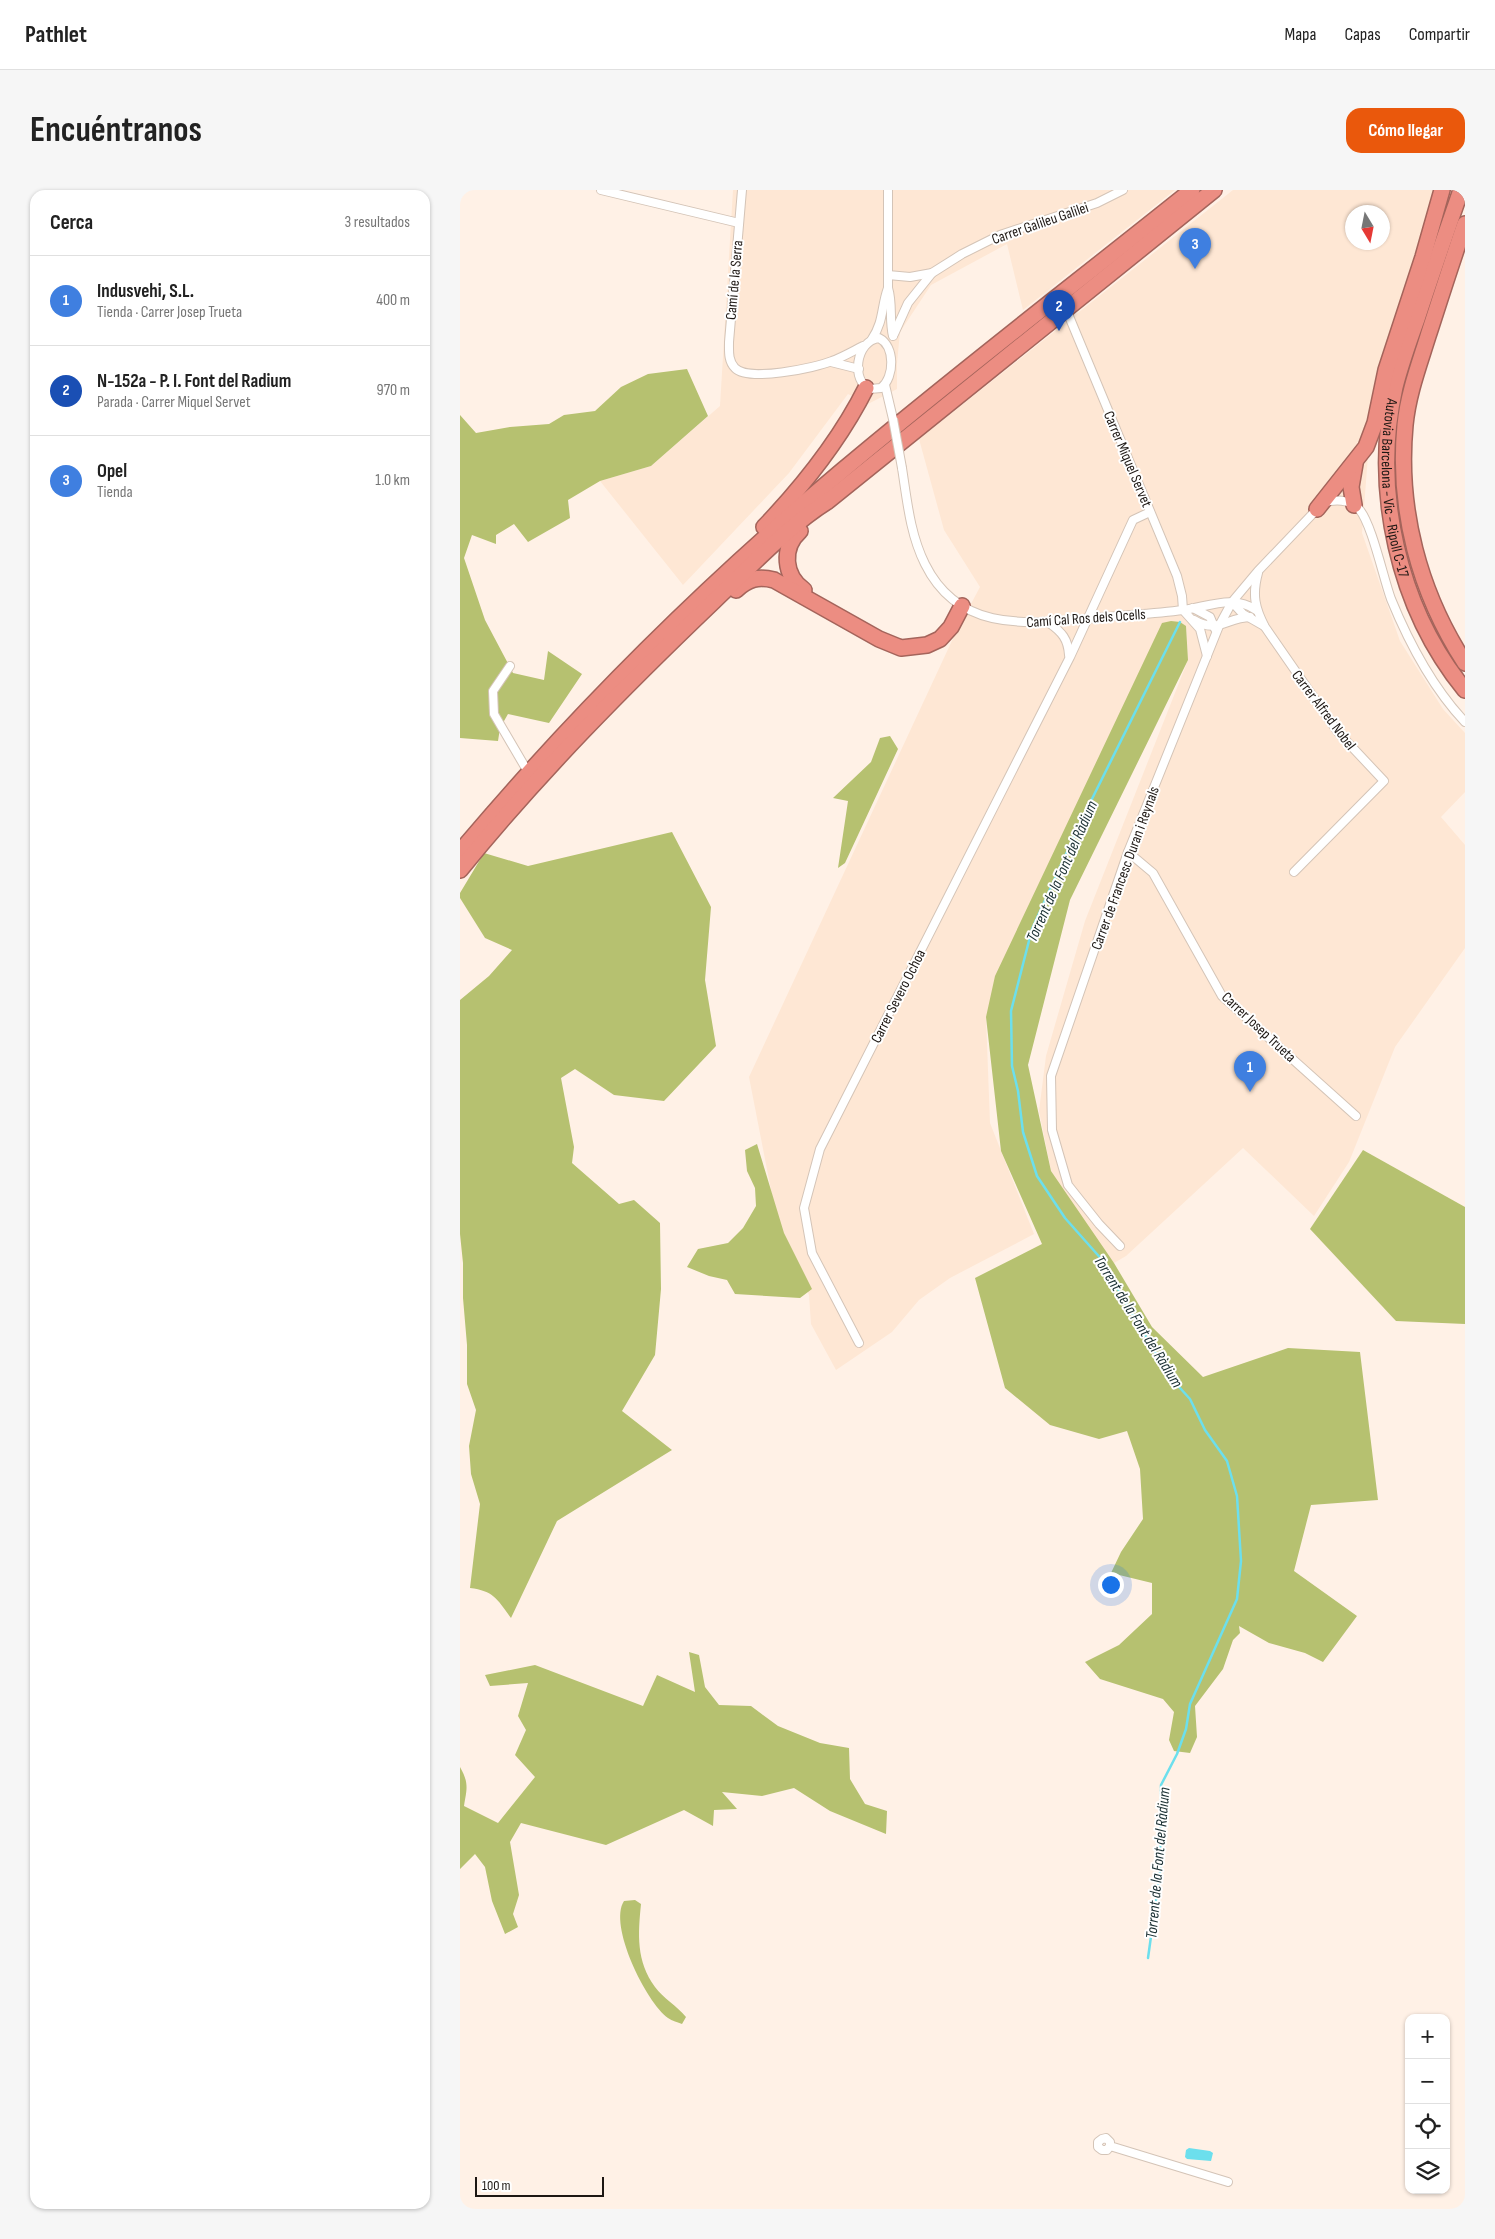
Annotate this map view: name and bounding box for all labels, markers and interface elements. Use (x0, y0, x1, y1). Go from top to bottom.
text: Pathlet (25, 20, 87, 49)
text: Mapa (1284, 24, 1316, 45)
text: Capas (1344, 24, 1381, 45)
text: Compartir (1409, 24, 1470, 45)
button: Cómo llegar (1346, 108, 1465, 153)
text: Encuéntranos (30, 109, 202, 152)
street label: Carrer Galileu Galilei (989, 198, 1091, 249)
north arrow (1345, 205, 1390, 250)
text: Cerca (50, 210, 93, 235)
text: 3 resultados (345, 213, 410, 232)
pin: 3 (1179, 228, 1211, 269)
street label: Camí de la Serra (722, 239, 747, 321)
text: Indusvehi, S.L. (97, 280, 194, 303)
pin: 2 (1043, 290, 1075, 331)
text: 1 (63, 291, 69, 310)
text: 400 m (376, 291, 410, 310)
text: Tienda · Carrer Josep Trueta (97, 303, 242, 322)
text: N-152a - P. I. Font del Radium (97, 370, 291, 393)
text: 2 (62, 381, 70, 400)
text: 970 m (377, 381, 410, 400)
text: Parada · Carrer Miquel Servet (97, 393, 251, 412)
street label: Autovia Barcelona - Vic - Ripoll C-17 (1377, 396, 1413, 580)
street label: Carrer Miquel Servet (1099, 408, 1156, 510)
text: Opel (97, 460, 127, 483)
text: 3 (62, 471, 70, 490)
text: 1.0 km (375, 471, 410, 490)
text: Tienda (97, 483, 133, 502)
street label: Camí Cal Ros dels Ocells (1026, 605, 1146, 632)
street label: Carrer Alfred Nobel (1287, 667, 1360, 754)
street label: Carrer de Francesc Duran i Reynals (1087, 784, 1164, 952)
water label: Torrent de la Font del Ràdium (1023, 798, 1102, 945)
street label: Carrer Severo Ochoa (867, 946, 930, 1046)
street label: Carrer Josep Trueta (1217, 988, 1300, 1067)
pin: 1 (1234, 1051, 1266, 1092)
water label: Torrent de la Font del Ràdium (1089, 1252, 1186, 1391)
your location (1098, 1572, 1124, 1598)
water label: Torrent de la Font del Ràdium (1142, 1786, 1175, 1940)
map controls (1405, 2014, 1450, 2194)
button: + (1405, 2014, 1450, 2059)
button: − (1405, 2059, 1450, 2104)
button: locate (1405, 2104, 1450, 2149)
button: layers (1405, 2149, 1450, 2194)
scale bar (475, 2174, 604, 2197)
text: 100 m (482, 2177, 511, 2194)

